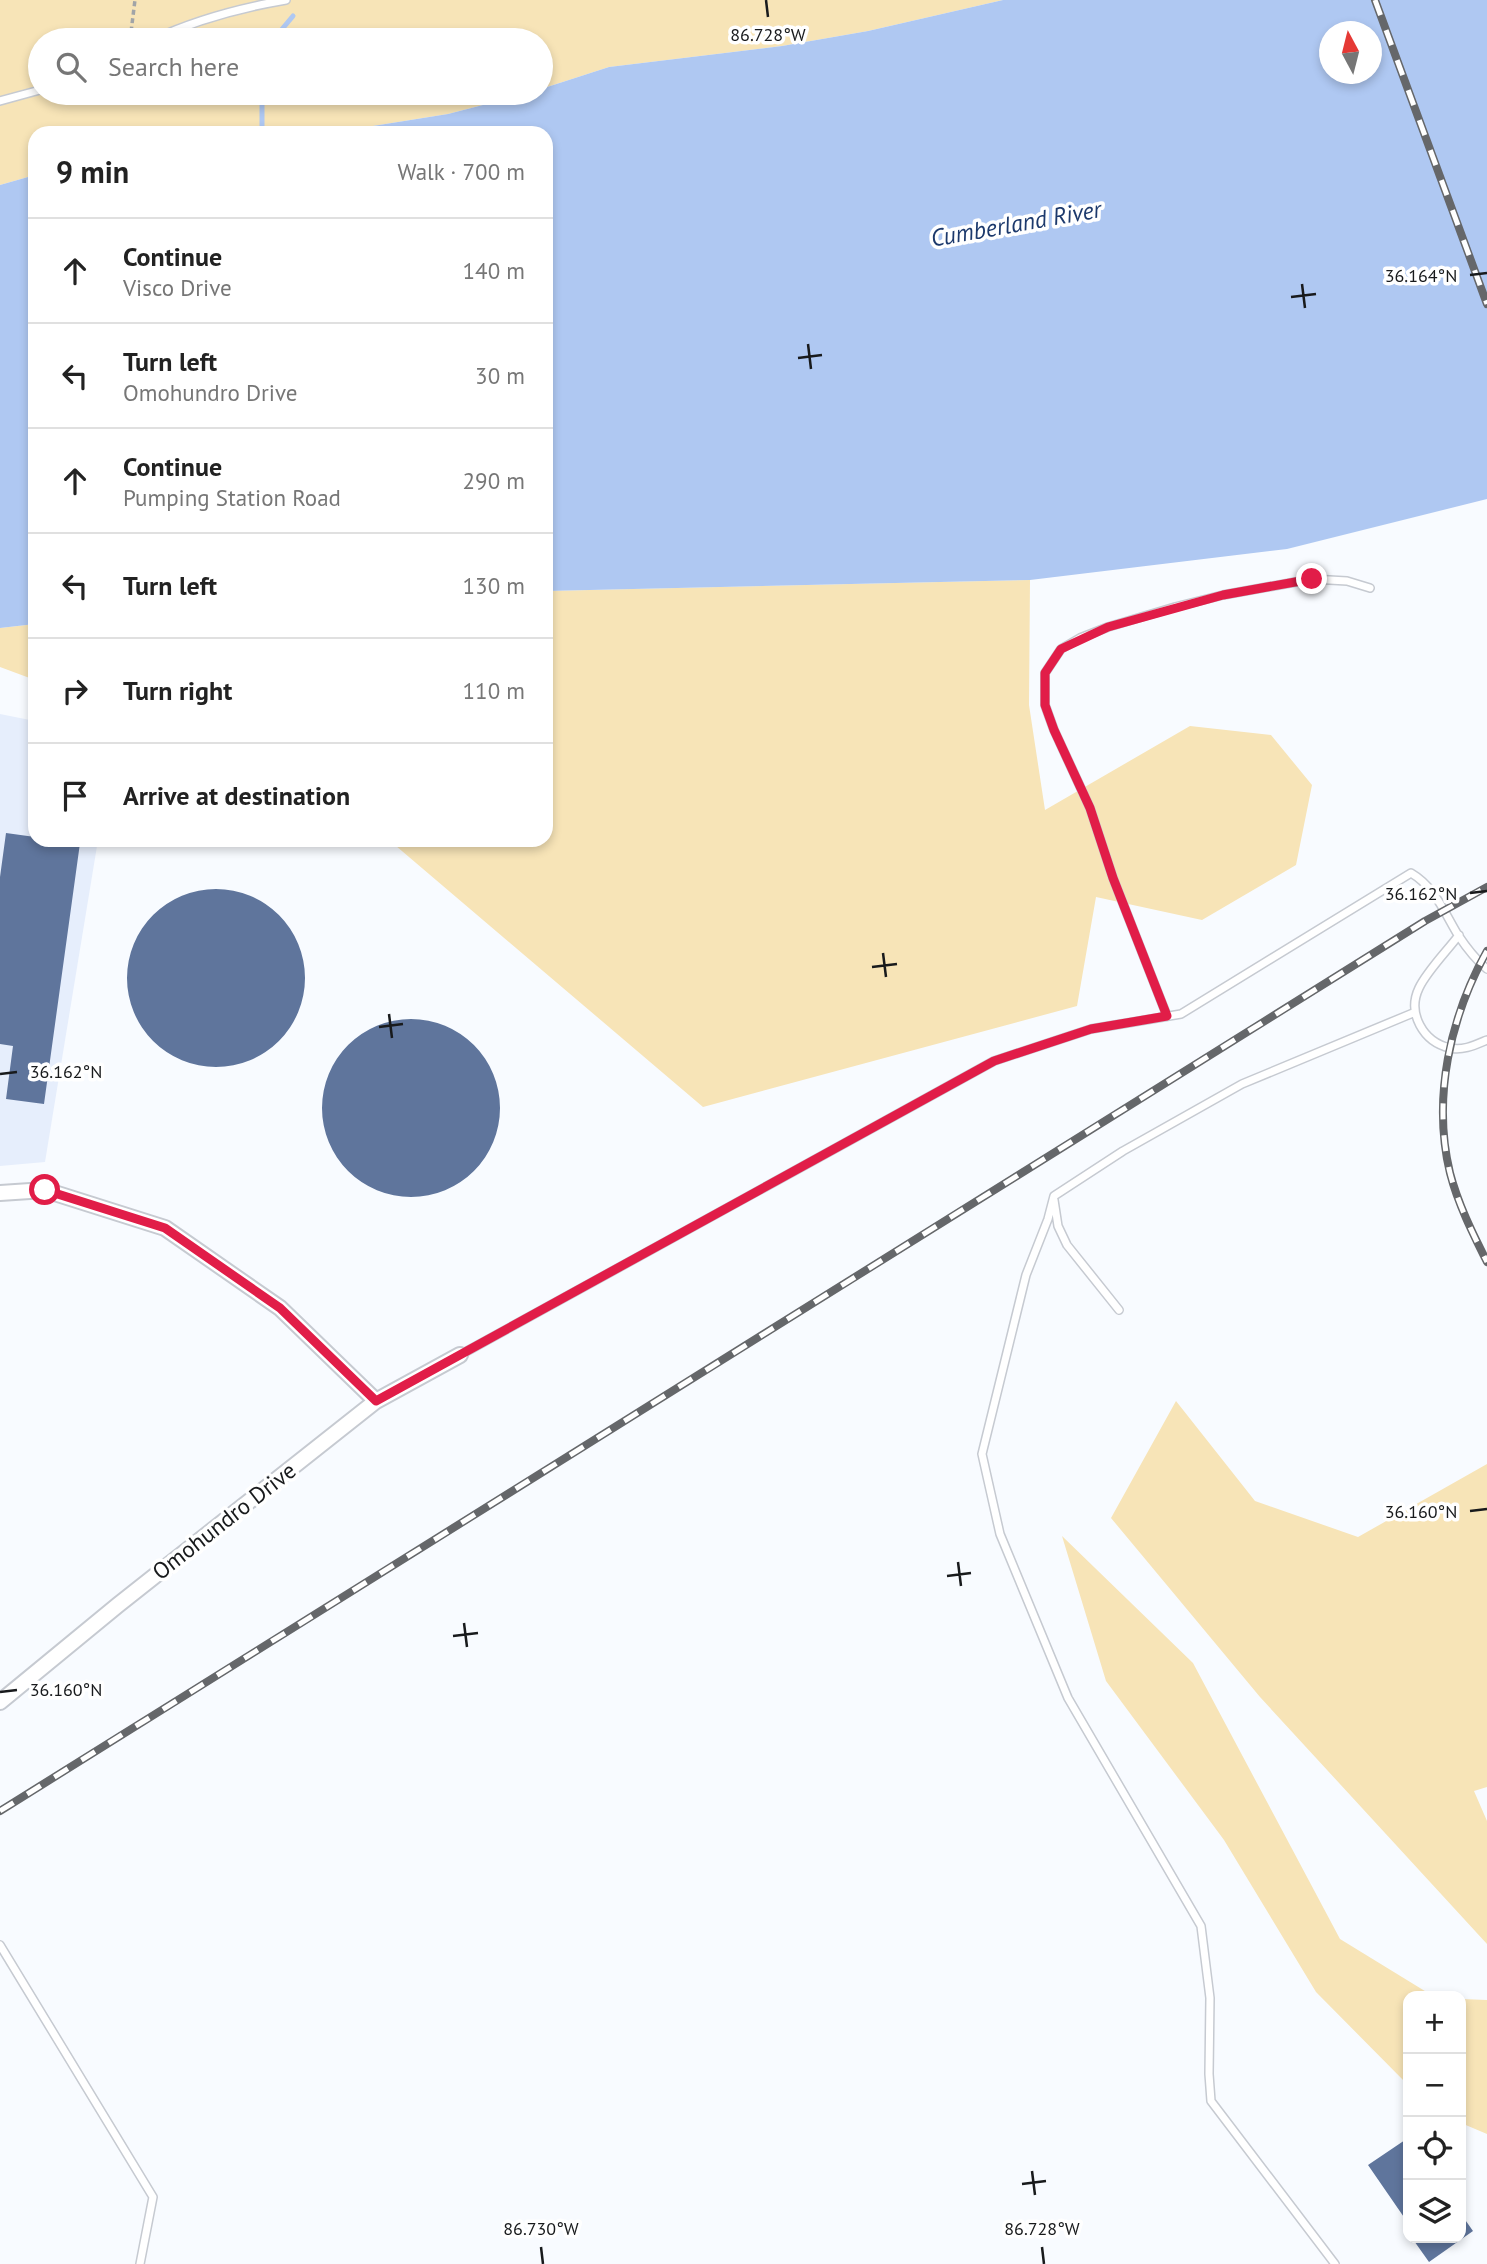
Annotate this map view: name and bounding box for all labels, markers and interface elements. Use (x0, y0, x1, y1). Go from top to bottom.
north arrow (1319, 21, 1382, 84)
text: 86.728°W (730, 23, 806, 46)
search box (28, 28, 553, 105)
icon: search (52, 48, 90, 86)
text: Search here (108, 50, 239, 83)
text: 9 min (56, 152, 129, 191)
text: Walk · 700 m (398, 157, 525, 186)
water label: Cumberland River (928, 193, 1106, 254)
text: Continue (123, 240, 222, 273)
icon: ahead (56, 252, 94, 290)
text: 140 m (463, 256, 525, 285)
text: 36.164°N (1385, 264, 1457, 287)
text: Visco Drive (123, 273, 232, 302)
text: Turn left (123, 345, 217, 378)
icon: left (56, 357, 94, 395)
text: 30 m (475, 361, 525, 390)
text: Omohundro Drive (123, 378, 298, 407)
text: Continue (123, 450, 222, 483)
icon: ahead (56, 462, 94, 500)
text: 290 m (463, 466, 525, 495)
text: Pumping Station Road (123, 483, 341, 512)
route end (1296, 563, 1327, 594)
icon: left (56, 567, 94, 605)
text: Turn left (123, 569, 217, 602)
text: 130 m (463, 571, 525, 600)
icon: right (56, 672, 94, 710)
text: Turn right (123, 674, 232, 707)
text: 110 m (463, 676, 525, 705)
icon: arrive (56, 777, 94, 815)
text: Arrive at destination (123, 779, 350, 812)
text: 36.162°N (1385, 882, 1457, 905)
text: 36.162°N (30, 1060, 102, 1083)
route start (29, 1174, 60, 1205)
street label: Omohundro Drive (146, 1455, 301, 1586)
text: 36.160°N (1385, 1500, 1457, 1523)
text: 36.160°N (30, 1678, 102, 1701)
map controls (1403, 1991, 1466, 2243)
button: + (1403, 1991, 1466, 2054)
button: − (1403, 2054, 1466, 2117)
button: locate (1403, 2117, 1466, 2180)
button: layers (1403, 2180, 1466, 2243)
text: 86.730°W (503, 2217, 579, 2240)
text: 86.728°W (1004, 2217, 1080, 2240)

